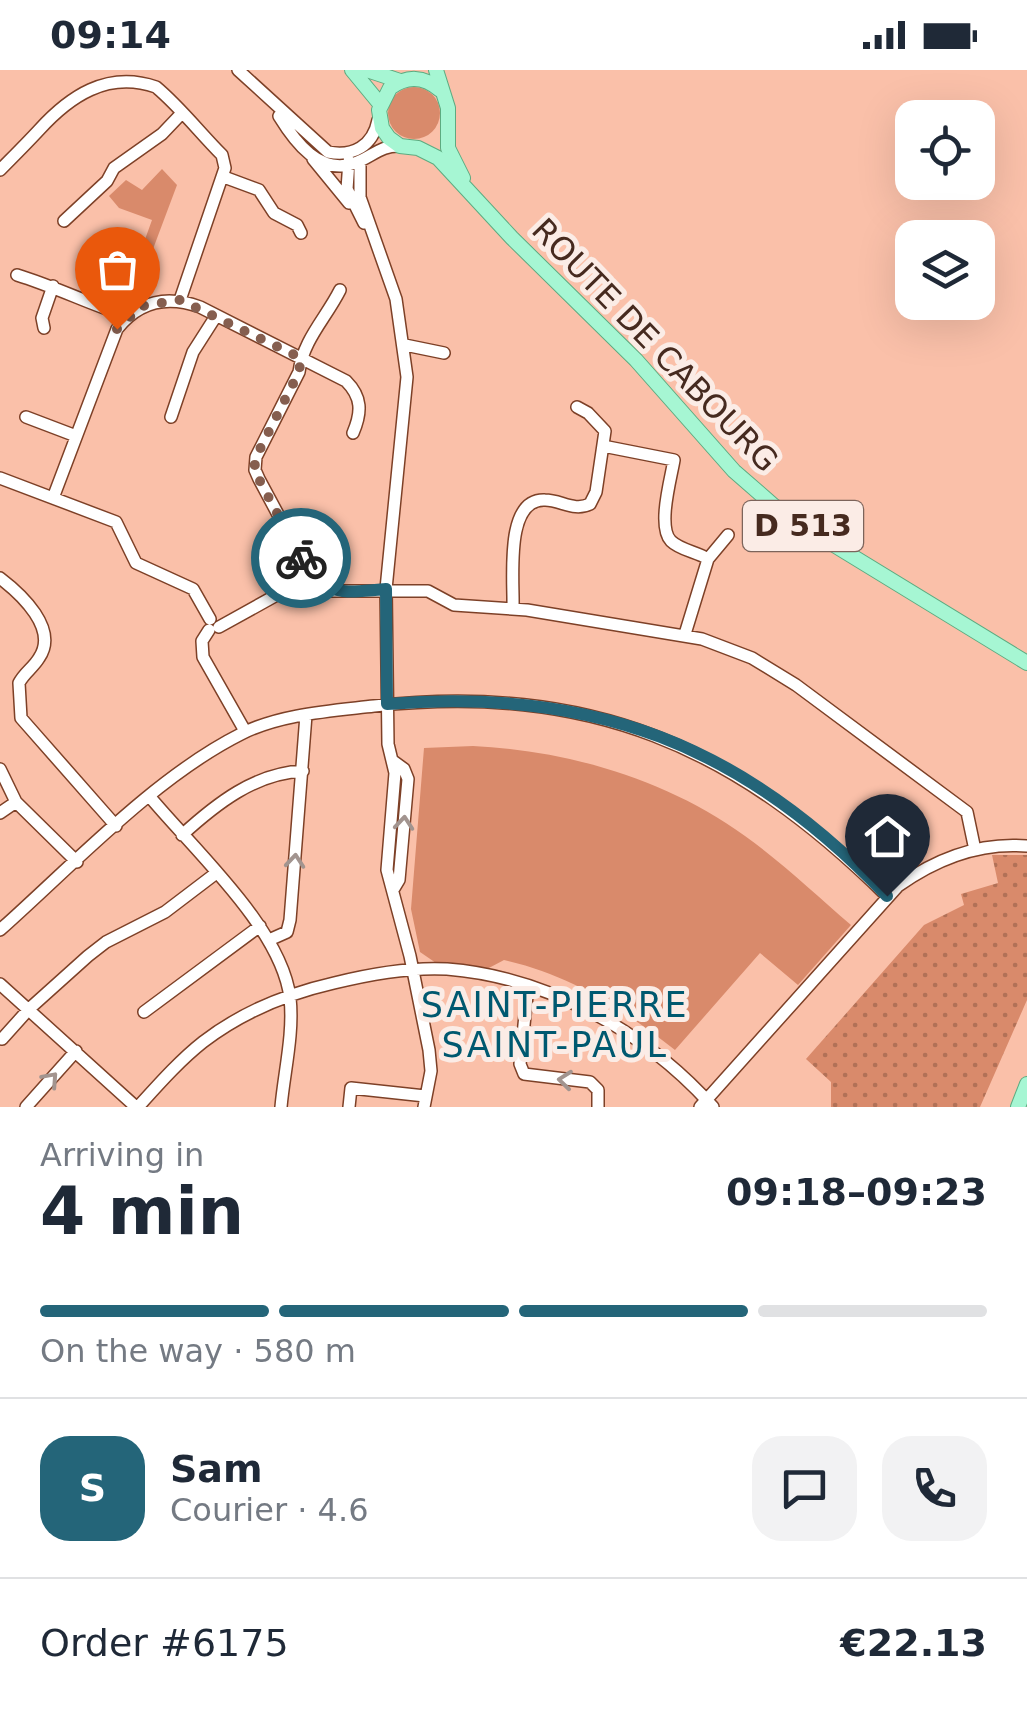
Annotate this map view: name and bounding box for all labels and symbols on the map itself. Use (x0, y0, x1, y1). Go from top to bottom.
street label: ROUTE DE CABOURG (524, 211, 786, 479)
pin (75, 227, 160, 330)
road number: D 513 (743, 501, 863, 551)
courier (251, 508, 351, 608)
pin (845, 794, 930, 897)
one-way arrow (392, 815, 414, 831)
one-way arrow (284, 853, 306, 869)
district label: SAINT-PIERRE SAINT-PAUL (421, 985, 689, 1065)
one-way arrow (556, 1069, 572, 1091)
one-way arrow (39, 1072, 57, 1091)

